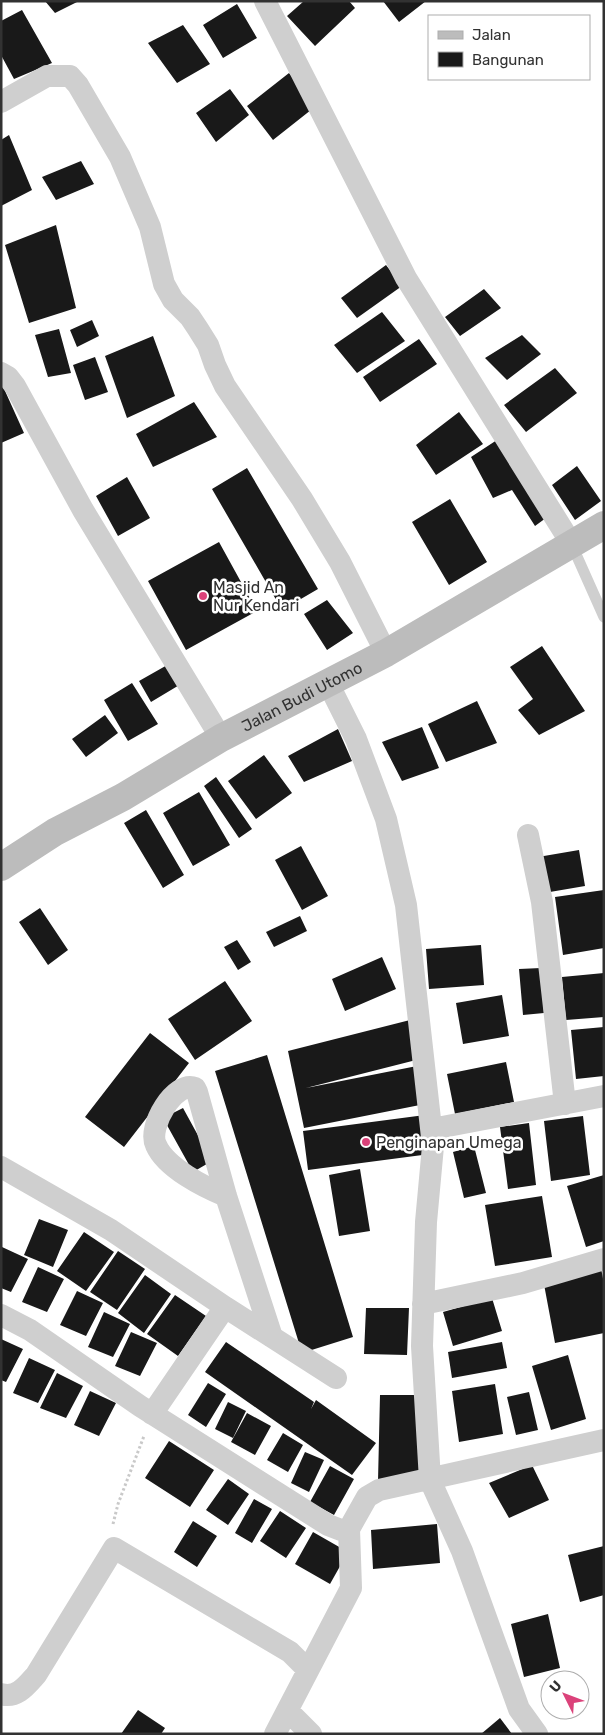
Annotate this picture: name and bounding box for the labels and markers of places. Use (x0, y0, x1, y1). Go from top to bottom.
place label: Masjid An Nur Kendari (213, 578, 300, 615)
marker: Masjid An Nur Kendari (197, 590, 209, 602)
place label: Penginapan Umega (376, 1133, 522, 1152)
marker: Penginapan Umega (360, 1136, 372, 1148)

